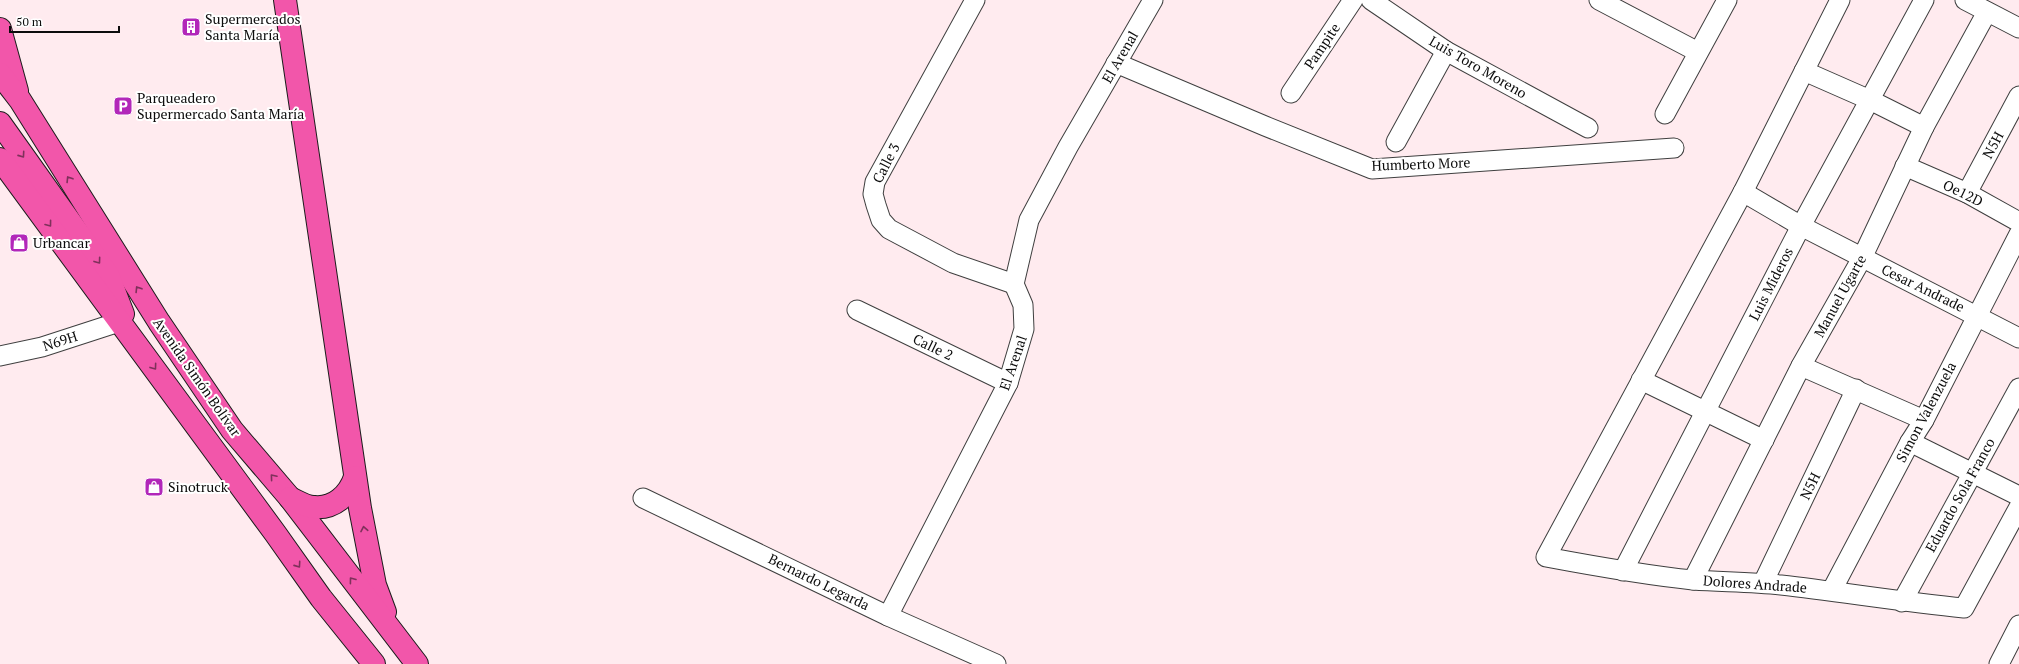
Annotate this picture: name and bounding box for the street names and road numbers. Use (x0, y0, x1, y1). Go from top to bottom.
street label: Pampite (1299, 19, 1344, 73)
street label: El Arenal (1097, 27, 1142, 86)
street label: Luis Toro Moreno (1426, 31, 1531, 102)
street label: N5H (1978, 128, 2007, 162)
street label: Calle 3 (867, 140, 904, 186)
street label: Humberto More (1371, 152, 1471, 175)
street label: Oe12D (1940, 175, 1986, 210)
street label: Luis Mideros (1744, 244, 1797, 324)
street label: Manuel Ugarte (1809, 251, 1870, 340)
street label: Cesar Andrade (1878, 259, 1968, 316)
street label: Avenida Simón Bolívar (149, 314, 246, 440)
street label: N69H (40, 326, 80, 355)
street label: Calle 2 (910, 329, 956, 364)
street label: El Arenal (994, 333, 1031, 393)
street label: Simon Valenzuela (1891, 358, 1960, 465)
street label: Eduardo Sola Franco (1920, 434, 1999, 555)
street label: N5H (1795, 469, 1824, 502)
street label: Bernardo Legarda (766, 549, 873, 614)
street label: Dolores Andrade (1702, 570, 1808, 597)

